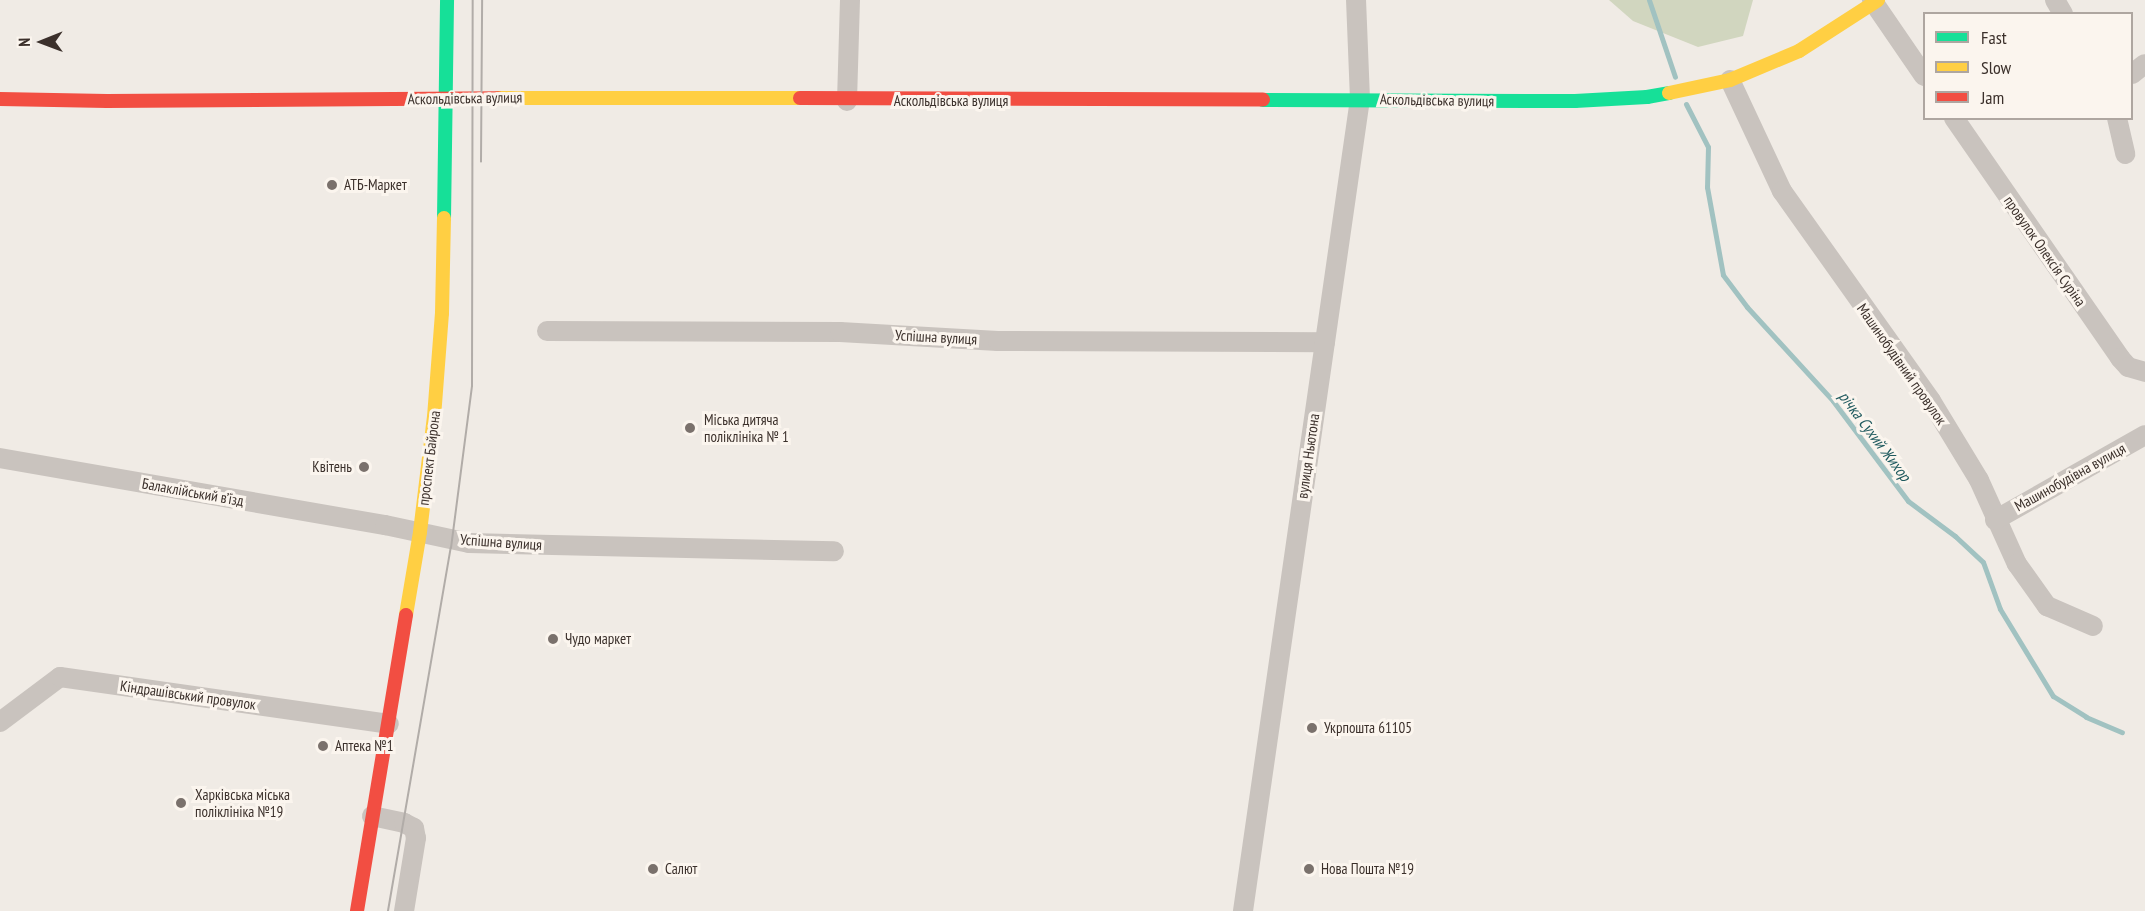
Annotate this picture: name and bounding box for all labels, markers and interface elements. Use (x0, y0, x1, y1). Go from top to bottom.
north arrow (12, 12, 72, 72)
legend (1923, 12, 2133, 120)
text: Fast (1981, 26, 2007, 49)
text: N (14, 38, 34, 47)
text: Slow (1981, 56, 2011, 79)
text: Jam (1981, 86, 2004, 109)
street label: Аскольдівська вулиця (408, 88, 522, 108)
street label: Аскольдівська вулиця (1380, 90, 1494, 110)
street label: Аскольдівська вулиця (894, 92, 1008, 110)
place label: АТБ-Маркет (344, 176, 407, 194)
marker: АТБ-Маркет (325, 178, 339, 192)
street label: провулок Олексія Суріна (2000, 192, 2090, 310)
street label: Машинобудівний провулок (1853, 300, 1951, 428)
street label: Успішна вулиця (895, 326, 977, 348)
water label: річка Сухий Жихор (1835, 387, 1915, 485)
street label: проспект Байрона (414, 409, 444, 507)
place label: Міська дитяча поліклініка № 1 (704, 410, 789, 445)
street label: вулиця Ньютона (1293, 412, 1323, 500)
marker: Міська дитяча поліклініка № 1 (681, 419, 699, 437)
street label: Машинобудівна вулиця (2011, 439, 2129, 515)
place label: Квітень (312, 458, 352, 476)
marker: Квітень (357, 460, 371, 474)
street label: Балаклійський в’їзд (141, 474, 245, 510)
street label: Успішна вулиця (459, 530, 543, 554)
place label: Чудо маркет (565, 630, 631, 648)
marker: Чудо маркет (546, 632, 560, 646)
street label: Кіндрашівський провулок (119, 677, 257, 713)
place label: Укрпошта 61105 (1324, 719, 1412, 737)
marker: Укрпошта 61105 (1305, 721, 1319, 735)
place label: Аптека №1 (335, 737, 393, 755)
marker: Аптека №1 (316, 739, 330, 753)
place label: Харківська міська поліклініка №19 (195, 785, 290, 820)
marker: Харківська міська поліклініка №19 (172, 794, 190, 812)
place label: Салют (665, 860, 697, 878)
place label: Нова Пошта №19 (1321, 860, 1414, 878)
marker: Салют (646, 862, 660, 876)
marker: Нова Пошта №19 (1302, 862, 1316, 876)

